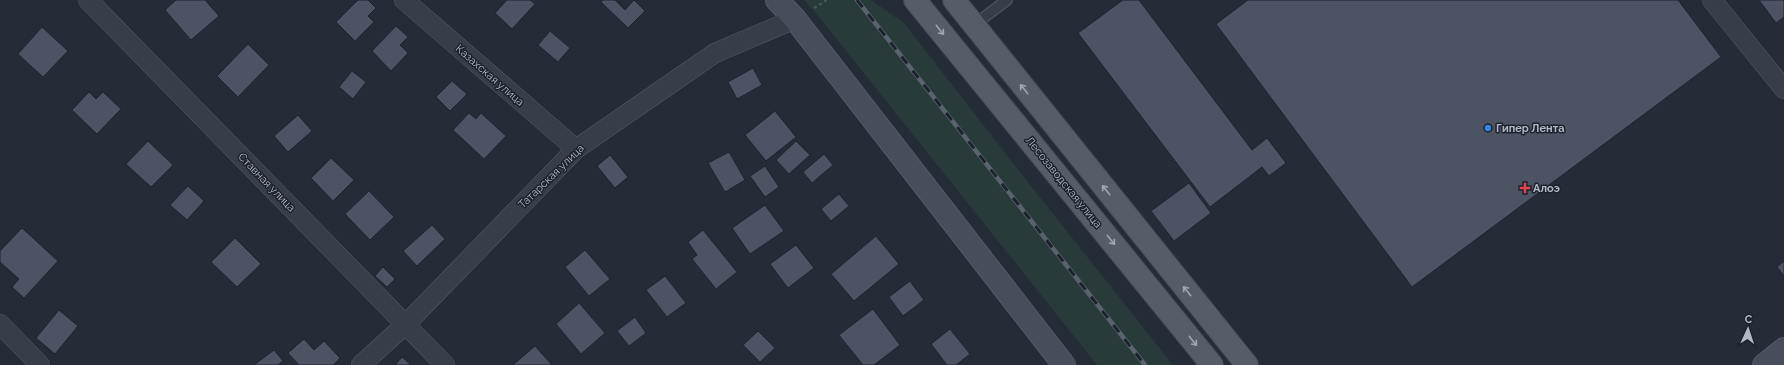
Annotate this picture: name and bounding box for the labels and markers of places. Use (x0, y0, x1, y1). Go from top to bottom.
place label: Гипер Лента (1496, 122, 1564, 135)
marker: Гипер Лента (1483, 123, 1493, 133)
place label: Алоэ (1533, 182, 1561, 195)
marker: Алоэ (1520, 183, 1530, 193)

